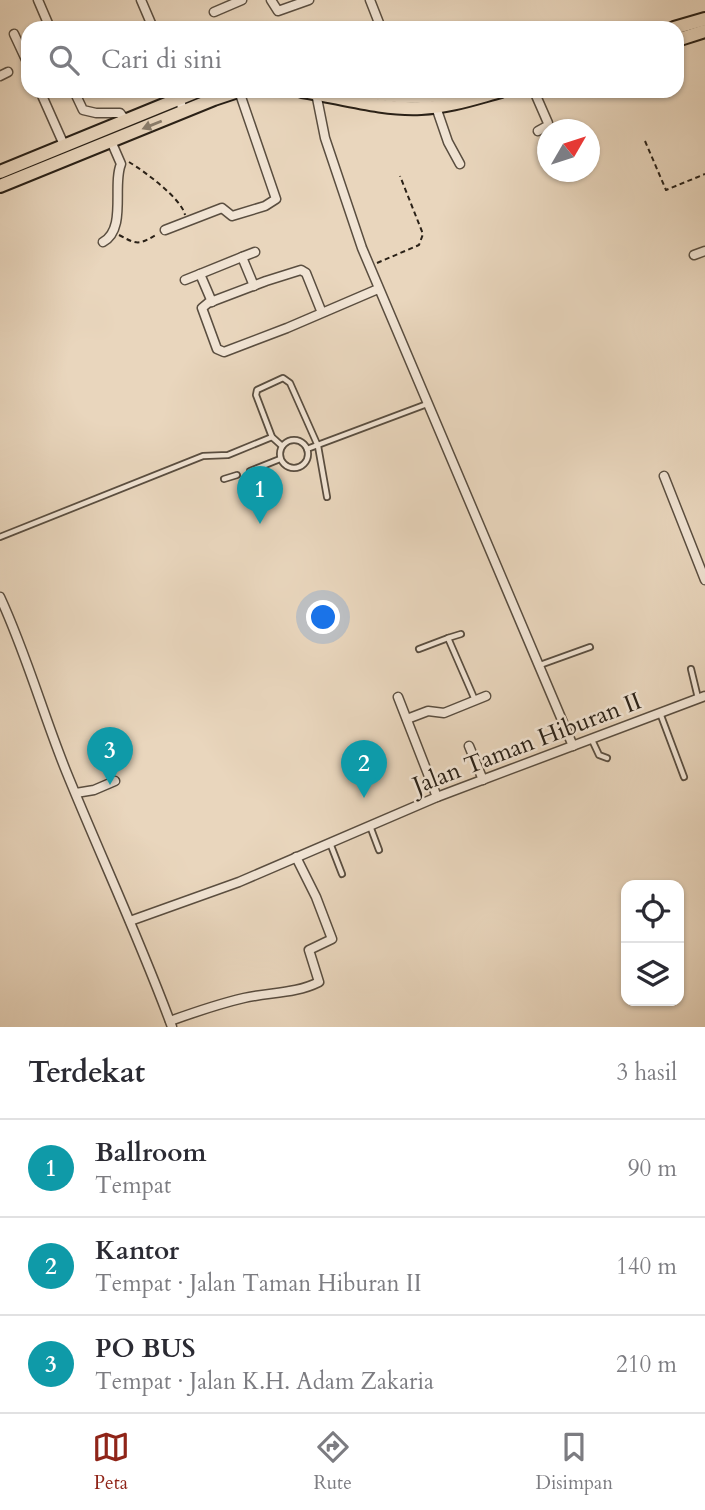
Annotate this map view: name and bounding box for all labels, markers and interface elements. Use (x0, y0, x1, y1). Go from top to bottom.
search box (21, 21, 684, 98)
icon: search (45, 41, 83, 79)
text: Cari di sini (101, 42, 222, 77)
one-way arrow (141, 119, 162, 130)
north arrow (537, 119, 600, 182)
pin: 1 (237, 466, 283, 524)
your location (306, 600, 340, 634)
street label: Jalan Taman Hiburan II (405, 685, 646, 803)
pin: 3 (87, 727, 133, 785)
pin: 2 (341, 740, 387, 798)
map controls (621, 880, 684, 1006)
button: locate (621, 880, 684, 943)
button: layers (621, 943, 684, 1006)
text: Terdekat (28, 1052, 145, 1093)
text: 3 hasil (616, 1057, 677, 1088)
text: Ballroom (95, 1135, 206, 1170)
text: 1 (45, 1153, 57, 1184)
text: 90 m (628, 1153, 677, 1184)
text: Tempat (95, 1170, 171, 1201)
text: Kantor (95, 1233, 179, 1268)
text: 2 (45, 1251, 57, 1282)
text: 140 m (616, 1251, 677, 1282)
text: Tempat · Jalan Taman Hiburan II (95, 1268, 422, 1299)
text: PO BUS (95, 1331, 196, 1366)
text: 3 (45, 1349, 57, 1380)
text: 210 m (616, 1349, 677, 1380)
text: Tempat · Jalan K.H. Adam Zakaria (95, 1366, 434, 1397)
tab: Peta (92, 1428, 130, 1496)
tab: Rute (314, 1428, 352, 1496)
tab: Disimpan (535, 1428, 613, 1496)

